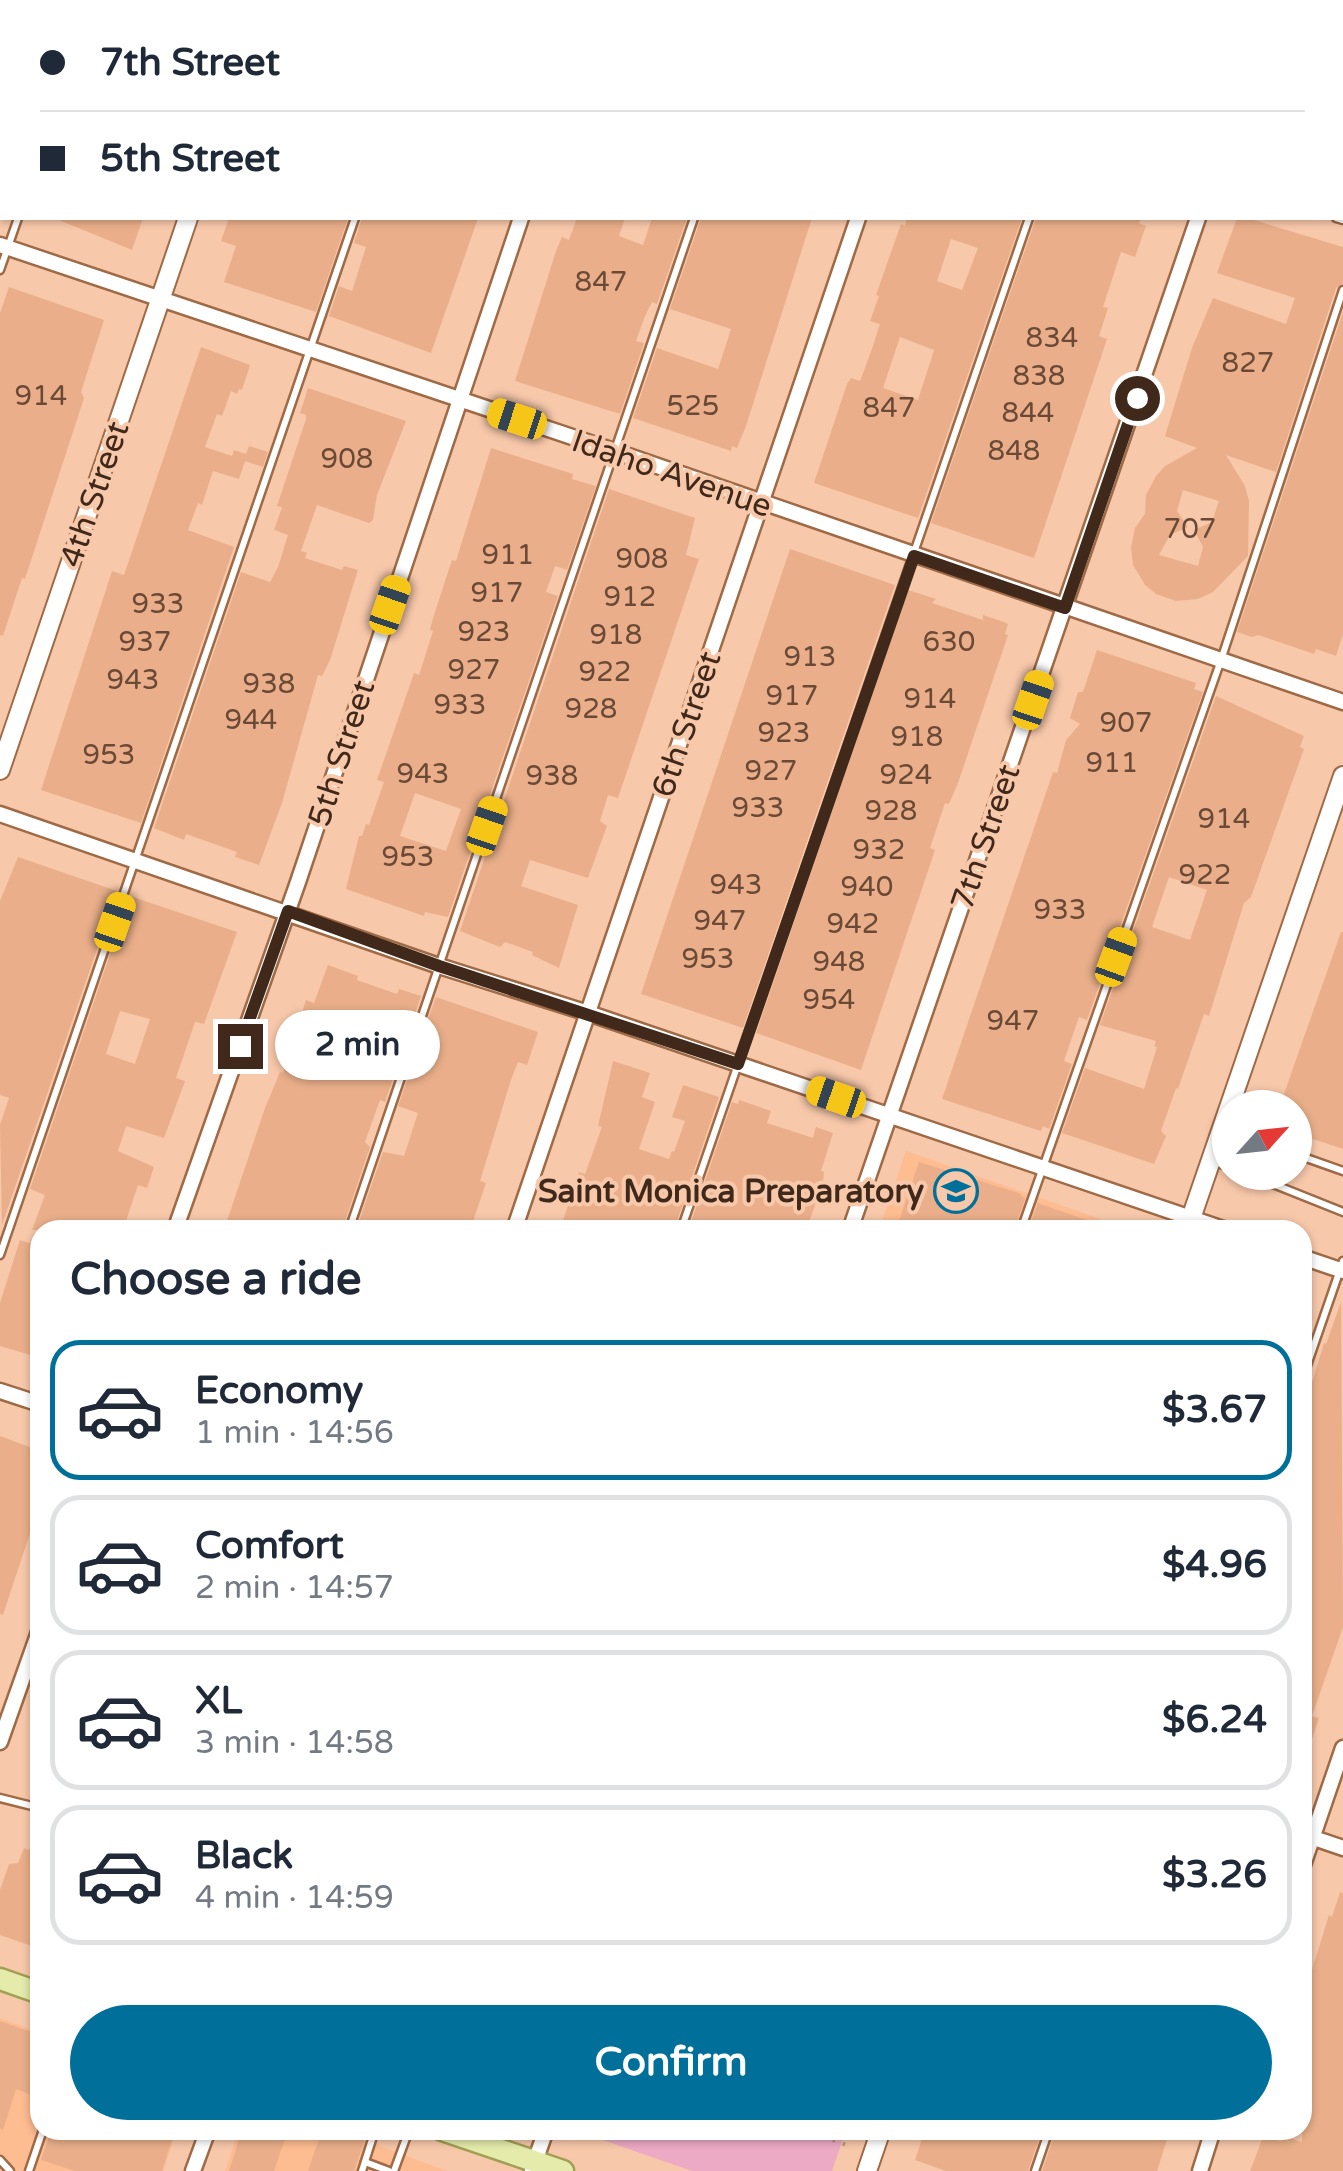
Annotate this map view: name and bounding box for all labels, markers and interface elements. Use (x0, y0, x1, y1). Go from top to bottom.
text: 7th Street (100, 40, 280, 86)
text: 5th Street (100, 136, 280, 182)
house number: 847 (575, 265, 627, 299)
house number: 834 (1026, 321, 1078, 355)
house number: 827 (1222, 346, 1274, 380)
house number: 838 (1013, 359, 1065, 393)
route start (1115, 376, 1160, 421)
house number: 914 (15, 379, 67, 413)
house number: 525 (667, 389, 719, 423)
house number: 847 (863, 391, 915, 425)
car (484, 395, 550, 443)
house number: 844 (1002, 396, 1054, 430)
street label: 4th Street (52, 416, 138, 572)
street label: Idaho Avenue (567, 422, 776, 526)
house number: 848 (988, 434, 1040, 468)
house number: 908 (321, 442, 373, 476)
house number: 707 (1164, 512, 1216, 546)
house number: 911 (482, 538, 534, 572)
house number: 908 (616, 542, 668, 576)
car (366, 572, 414, 638)
house number: 917 (471, 576, 523, 610)
house number: 912 (604, 580, 656, 614)
house number: 933 (132, 587, 184, 621)
house number: 923 (458, 615, 510, 649)
house number: 918 (590, 618, 642, 652)
house number: 937 (119, 625, 171, 659)
house number: 630 (923, 625, 975, 659)
house number: 913 (784, 640, 836, 674)
street label: 6th Street (644, 646, 730, 802)
house number: 927 (448, 653, 500, 687)
house number: 922 (579, 655, 631, 689)
house number: 943 (107, 663, 159, 697)
house number: 938 (243, 667, 295, 701)
car (1009, 667, 1057, 733)
street label: 5th Street (300, 675, 383, 831)
house number: 917 (766, 679, 818, 713)
house number: 914 (904, 682, 956, 716)
house number: 933 (434, 688, 486, 722)
house number: 928 (565, 692, 617, 726)
house number: 944 (225, 703, 277, 737)
house number: 907 (1100, 706, 1152, 740)
house number: 923 (758, 716, 810, 750)
house number: 918 (891, 720, 943, 754)
house number: 953 (83, 738, 135, 772)
house number: 911 (1086, 746, 1138, 780)
house number: 927 (745, 754, 797, 788)
house number: 943 (397, 757, 449, 791)
house number: 924 (880, 758, 932, 792)
house number: 938 (526, 759, 578, 793)
street label: 7th Street (943, 759, 1029, 915)
house number: 933 (732, 791, 784, 825)
car (463, 793, 511, 859)
house number: 928 (865, 794, 917, 828)
house number: 914 (1198, 802, 1250, 836)
house number: 932 (853, 833, 905, 867)
house number: 953 (382, 840, 434, 874)
house number: 922 (1179, 858, 1231, 892)
house number: 943 (710, 868, 762, 902)
house number: 940 (841, 870, 893, 904)
car (91, 889, 139, 955)
house number: 933 (1034, 893, 1086, 927)
house number: 947 (694, 904, 746, 938)
house number: 942 (827, 907, 879, 941)
car (1092, 924, 1140, 990)
house number: 953 (682, 942, 734, 976)
house number: 948 (813, 945, 865, 979)
house number: 954 (803, 983, 855, 1017)
house number: 947 (987, 1004, 1039, 1038)
callout: 2 min (275, 1011, 440, 1081)
route end (218, 1024, 263, 1069)
text: 2 min (315, 1026, 400, 1064)
car (803, 1073, 869, 1121)
north arrow (1212, 1090, 1312, 1190)
map controls (1212, 1090, 1312, 1190)
school or university icon: Saint Monica Preparatory (933, 1168, 979, 1214)
place label: Saint Monica Preparatory (538, 1173, 924, 1211)
text: Choose a ride (70, 1253, 361, 1307)
icon: car (75, 1365, 165, 1455)
text: Economy (195, 1368, 363, 1414)
text: $3.67 (1162, 1387, 1267, 1433)
text: 1 min · 14:56 (195, 1414, 394, 1452)
icon: car (75, 1520, 165, 1610)
text: Comfort (195, 1523, 344, 1569)
text: $4.96 (1162, 1542, 1267, 1588)
text: 2 min · 14:57 (195, 1569, 394, 1607)
icon: car (75, 1675, 165, 1765)
text: XL (195, 1678, 242, 1724)
text: $6.24 (1162, 1697, 1267, 1743)
text: 3 min · 14:58 (195, 1724, 394, 1762)
icon: car (75, 1830, 165, 1920)
text: Black (195, 1833, 293, 1879)
text: $3.26 (1162, 1852, 1267, 1898)
text: 4 min · 14:59 (195, 1879, 394, 1917)
button: Confirm (70, 2005, 1272, 2120)

